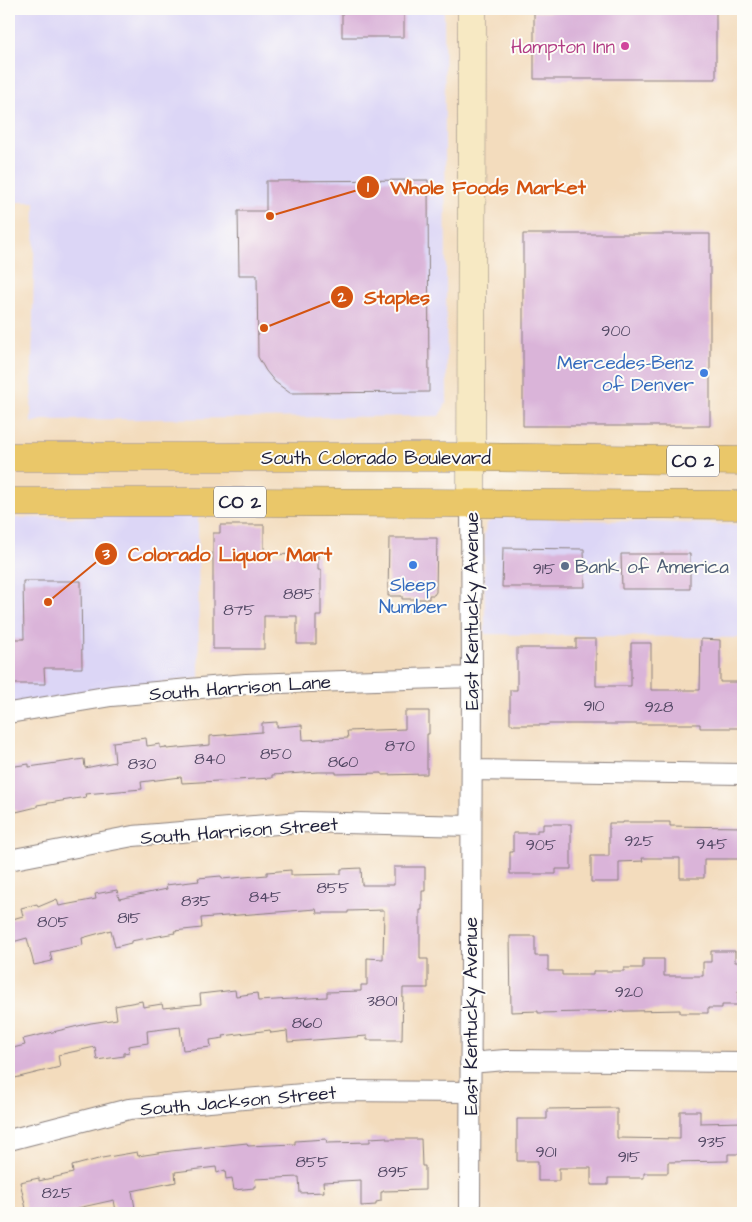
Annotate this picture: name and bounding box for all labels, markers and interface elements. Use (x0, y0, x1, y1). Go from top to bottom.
place label: Hampton Inn (511, 34, 615, 61)
marker: Hampton Inn (619, 40, 631, 52)
callout: Whole Foods Market (355, 169, 596, 204)
text: Whole Foods Market (389, 174, 587, 202)
text: 1 (367, 177, 369, 198)
callout: Staples (329, 279, 440, 314)
text: Staples (363, 284, 430, 312)
text: 2 (337, 287, 347, 308)
house number: 900 (601, 320, 631, 342)
place label: Mercedes-Benz of Denver (557, 350, 695, 399)
marker: Mercedes-Benz of Denver (698, 367, 710, 379)
street label: South Colorado Boulevard (261, 445, 491, 472)
road number: CO 2 (667, 446, 719, 476)
road number: CO 2 (214, 487, 266, 518)
street label: East Kentucky Avenue (459, 512, 487, 710)
callout: Colorado Liquor Mart (93, 537, 342, 572)
text: Colorado Liquor Mart (128, 541, 333, 569)
text: 3 (101, 544, 110, 565)
place label: Bank of America (575, 554, 729, 581)
house number: 915 (533, 558, 556, 580)
marker: Sleep Number (407, 559, 419, 571)
marker: Bank of America (559, 560, 571, 572)
place label: Sleep Number (379, 572, 447, 621)
house number: 885 (283, 583, 316, 605)
house number: 875 (223, 599, 255, 621)
street label: South Harrison Lane (148, 669, 332, 708)
house number: 910 (583, 695, 605, 717)
house number: 928 (645, 696, 673, 718)
house number: 870 (385, 735, 415, 757)
house number: 850 (260, 743, 292, 765)
house number: 840 (194, 748, 226, 770)
house number: 860 (328, 751, 358, 773)
house number: 830 (128, 753, 156, 775)
street label: South Harrison Street (139, 811, 339, 852)
house number: 925 (624, 830, 654, 852)
house number: 945 (696, 833, 728, 855)
house number: 905 (526, 834, 557, 856)
house number: 855 (316, 877, 350, 899)
house number: 845 (249, 886, 282, 908)
house number: 835 (181, 890, 212, 912)
house number: 815 (117, 907, 142, 929)
house number: 805 (37, 911, 70, 933)
street label: East Kentucky Avenue (458, 917, 486, 1115)
house number: 920 (615, 981, 643, 1003)
house number: 3801 (367, 990, 397, 1012)
house number: 860 (292, 1012, 322, 1034)
street label: South Jackson Street (139, 1079, 338, 1124)
house number: 935 (698, 1131, 727, 1153)
house number: 901 (535, 1141, 557, 1163)
house number: 915 (618, 1146, 641, 1168)
house number: 855 (295, 1151, 329, 1173)
house number: 895 (378, 1161, 409, 1183)
house number: 825 (42, 1182, 73, 1204)

